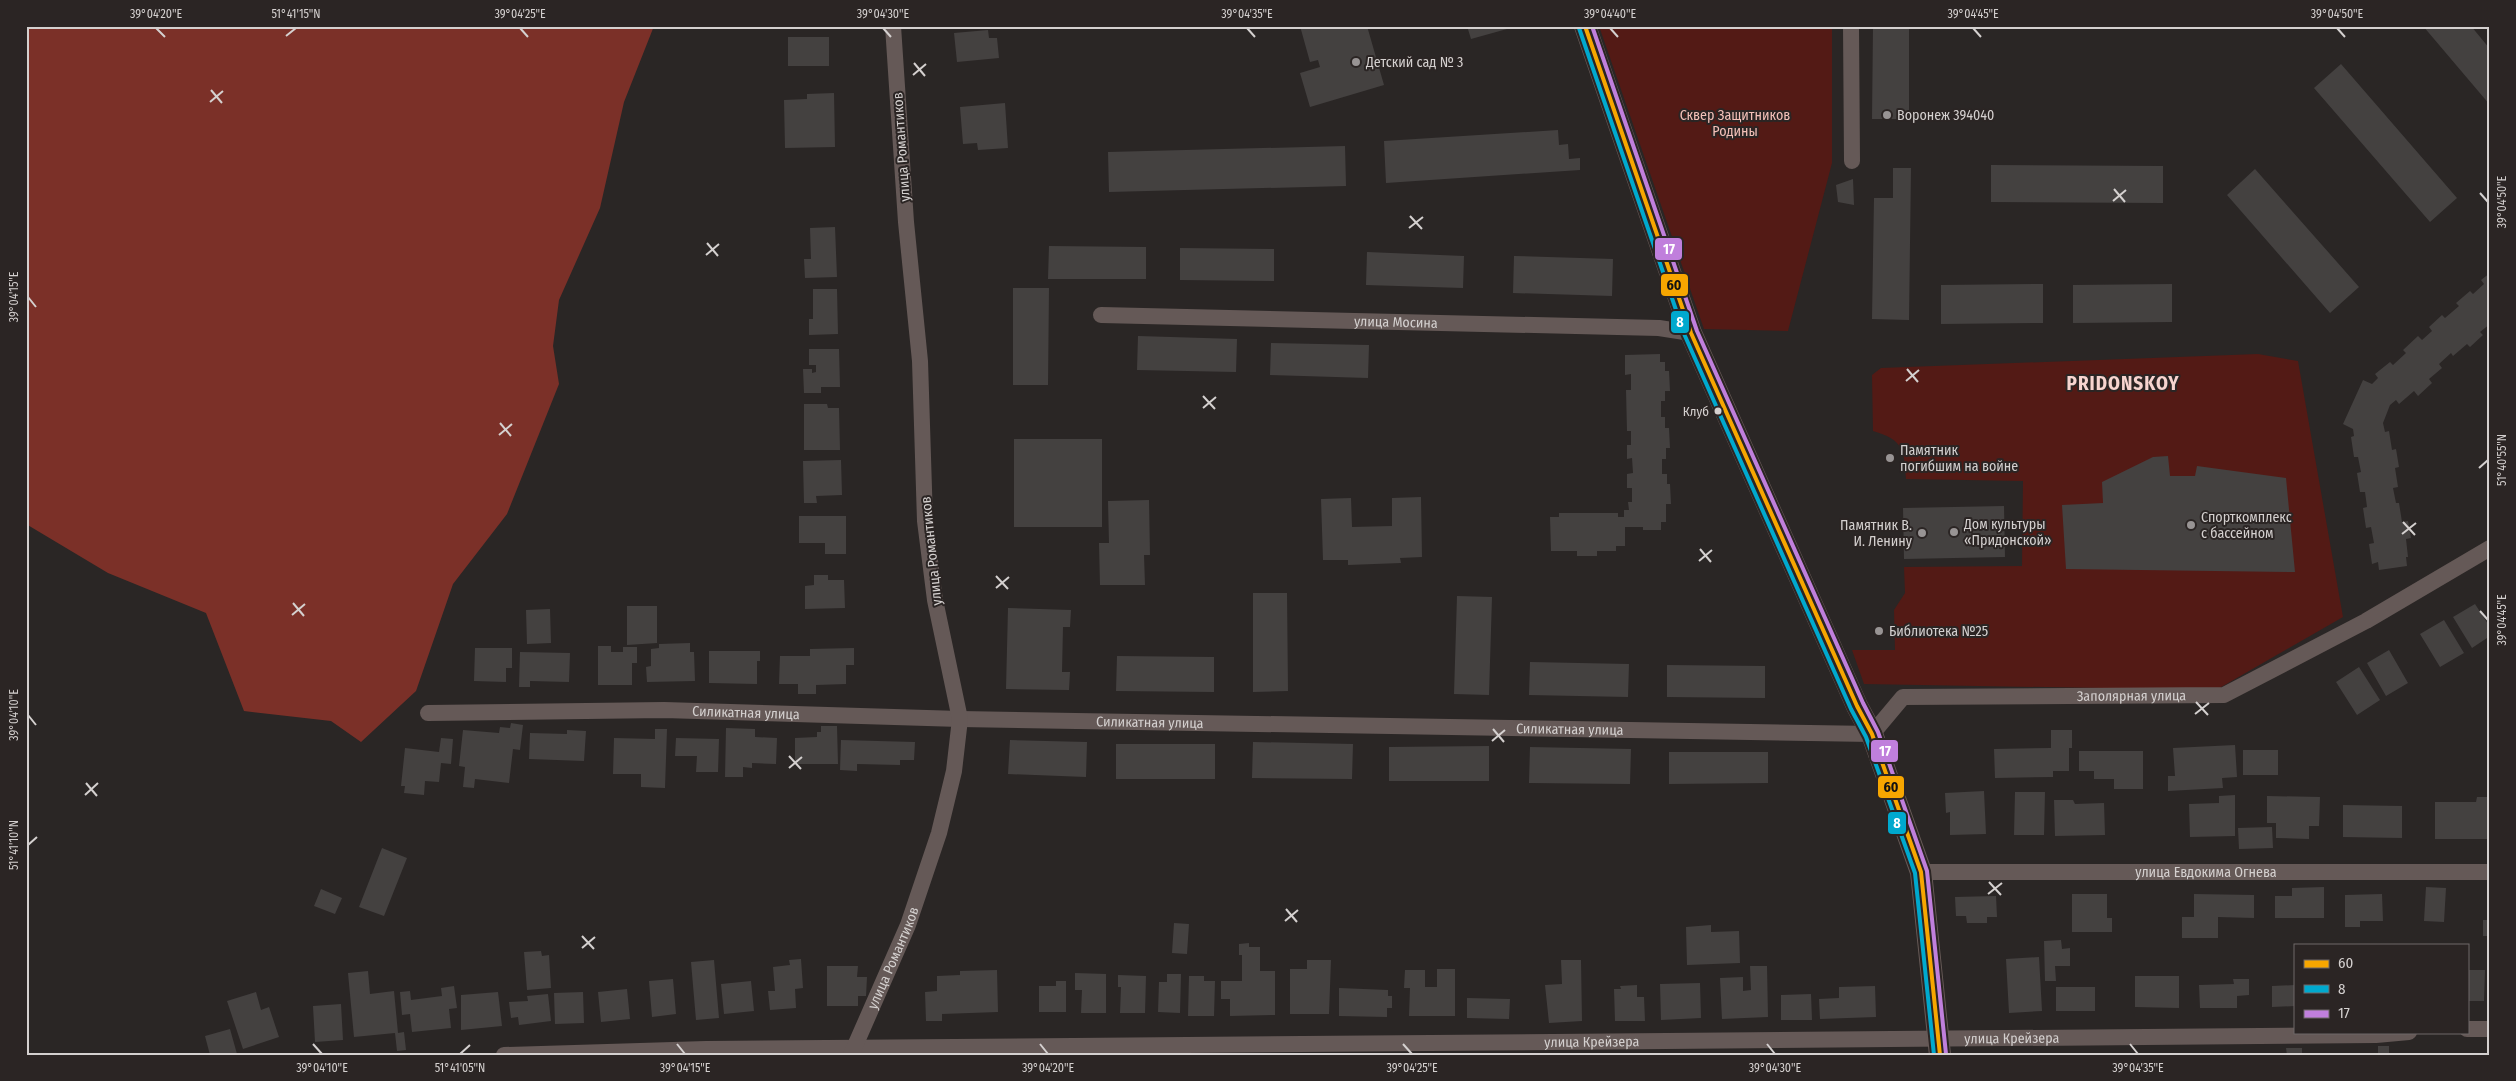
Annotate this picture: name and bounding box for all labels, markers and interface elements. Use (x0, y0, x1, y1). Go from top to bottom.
text: 39°04'20"E (130, 7, 182, 21)
text: 51°41'15"N (271, 7, 321, 21)
text: 39°04'25"E (494, 7, 546, 21)
text: 39°04'30"E (857, 7, 910, 21)
text: 39°04'35"E (1221, 7, 1273, 21)
text: 39°04'40"E (1584, 7, 1636, 21)
text: 39°04'45"E (1947, 7, 1999, 21)
text: 39°04'50"E (2311, 7, 2364, 21)
place label: Детский сад № 3 (1365, 54, 1463, 71)
marker: Детский сад № 3 (1350, 56, 1362, 68)
street label: улица Романтиков (889, 92, 914, 202)
park label: Сквер Защитников Родины (1680, 107, 1790, 140)
place label: Воронеж 394040 (1897, 107, 1994, 124)
marker: Воронеж 394040 (1881, 109, 1893, 121)
text: 39°04'50"E (2495, 175, 2509, 228)
line badge: 17 (1654, 237, 1683, 261)
text: 17 (1663, 241, 1675, 258)
text: 39°04'15"E (7, 271, 21, 322)
line badge: 60 (1660, 273, 1689, 297)
text: 60 (1667, 277, 1682, 294)
line badge: 8 (1670, 310, 1690, 334)
street label: улица Мосина (1354, 313, 1438, 332)
text: 8 (1676, 314, 1684, 331)
district label: PRIDONSKOY (2067, 372, 2179, 395)
place label: Клуб (1683, 404, 1709, 419)
marker: Клуб (1713, 406, 1723, 416)
text: 51°40'55"N (2495, 434, 2509, 486)
place label: Памятник погибшим на войне (1900, 442, 2018, 475)
marker: Памятник погибшим на войне (1884, 452, 1896, 464)
street label: улица Романтиков (917, 496, 946, 606)
place label: Спорткомплекс с бассейном (2201, 509, 2292, 542)
place label: Дом культуры «Придонской» (1963, 516, 2052, 549)
place label: Памятник В. И. Ленину (1840, 517, 1913, 550)
marker: Спорткомплекс с бассейном (2185, 519, 2197, 531)
marker: Дом культуры «Придонской» (1948, 526, 1960, 538)
marker: Памятник В. И. Ленину (1916, 527, 1928, 539)
text: 39°04'45"E (2495, 594, 2509, 646)
place label: Библиотека №25 (1889, 623, 1988, 640)
marker: Библиотека №25 (1873, 625, 1885, 637)
street label: Заполярная улица (2077, 687, 2186, 705)
text: 39°04'10"E (7, 689, 21, 741)
street label: Силикатная улица (692, 703, 800, 723)
street label: Силикатная улица (1096, 713, 1204, 732)
street label: Силикатная улица (1516, 720, 1624, 739)
line badge: 17 (1870, 739, 1899, 763)
text: 17 (1879, 743, 1891, 760)
line badge: 60 (1877, 775, 1905, 799)
text: 60 (1884, 779, 1899, 796)
line badge: 8 (1887, 811, 1907, 835)
text: 8 (1893, 815, 1901, 832)
text: 51°41'10"N (7, 820, 21, 870)
street label: улица Евдокима Огнева (2135, 864, 2277, 881)
street label: улица Романтиков (864, 905, 923, 1012)
legend (2294, 944, 2468, 1034)
text: 60 (2338, 954, 2353, 972)
text: 8 (2338, 980, 2346, 998)
text: 17 (2338, 1004, 2350, 1022)
street label: улица Крейзера (1964, 1030, 2060, 1047)
street label: улица Крейзера (1544, 1033, 1640, 1051)
text: 39°04'10"E (296, 1061, 348, 1075)
text: 51°41'05"N (435, 1061, 485, 1075)
text: 39°04'15"E (660, 1061, 711, 1075)
text: 39°04'20"E (1022, 1061, 1074, 1075)
text: 39°04'25"E (1386, 1061, 1438, 1075)
text: 39°04'30"E (1749, 1061, 1802, 1075)
text: 39°04'35"E (2112, 1061, 2164, 1075)

